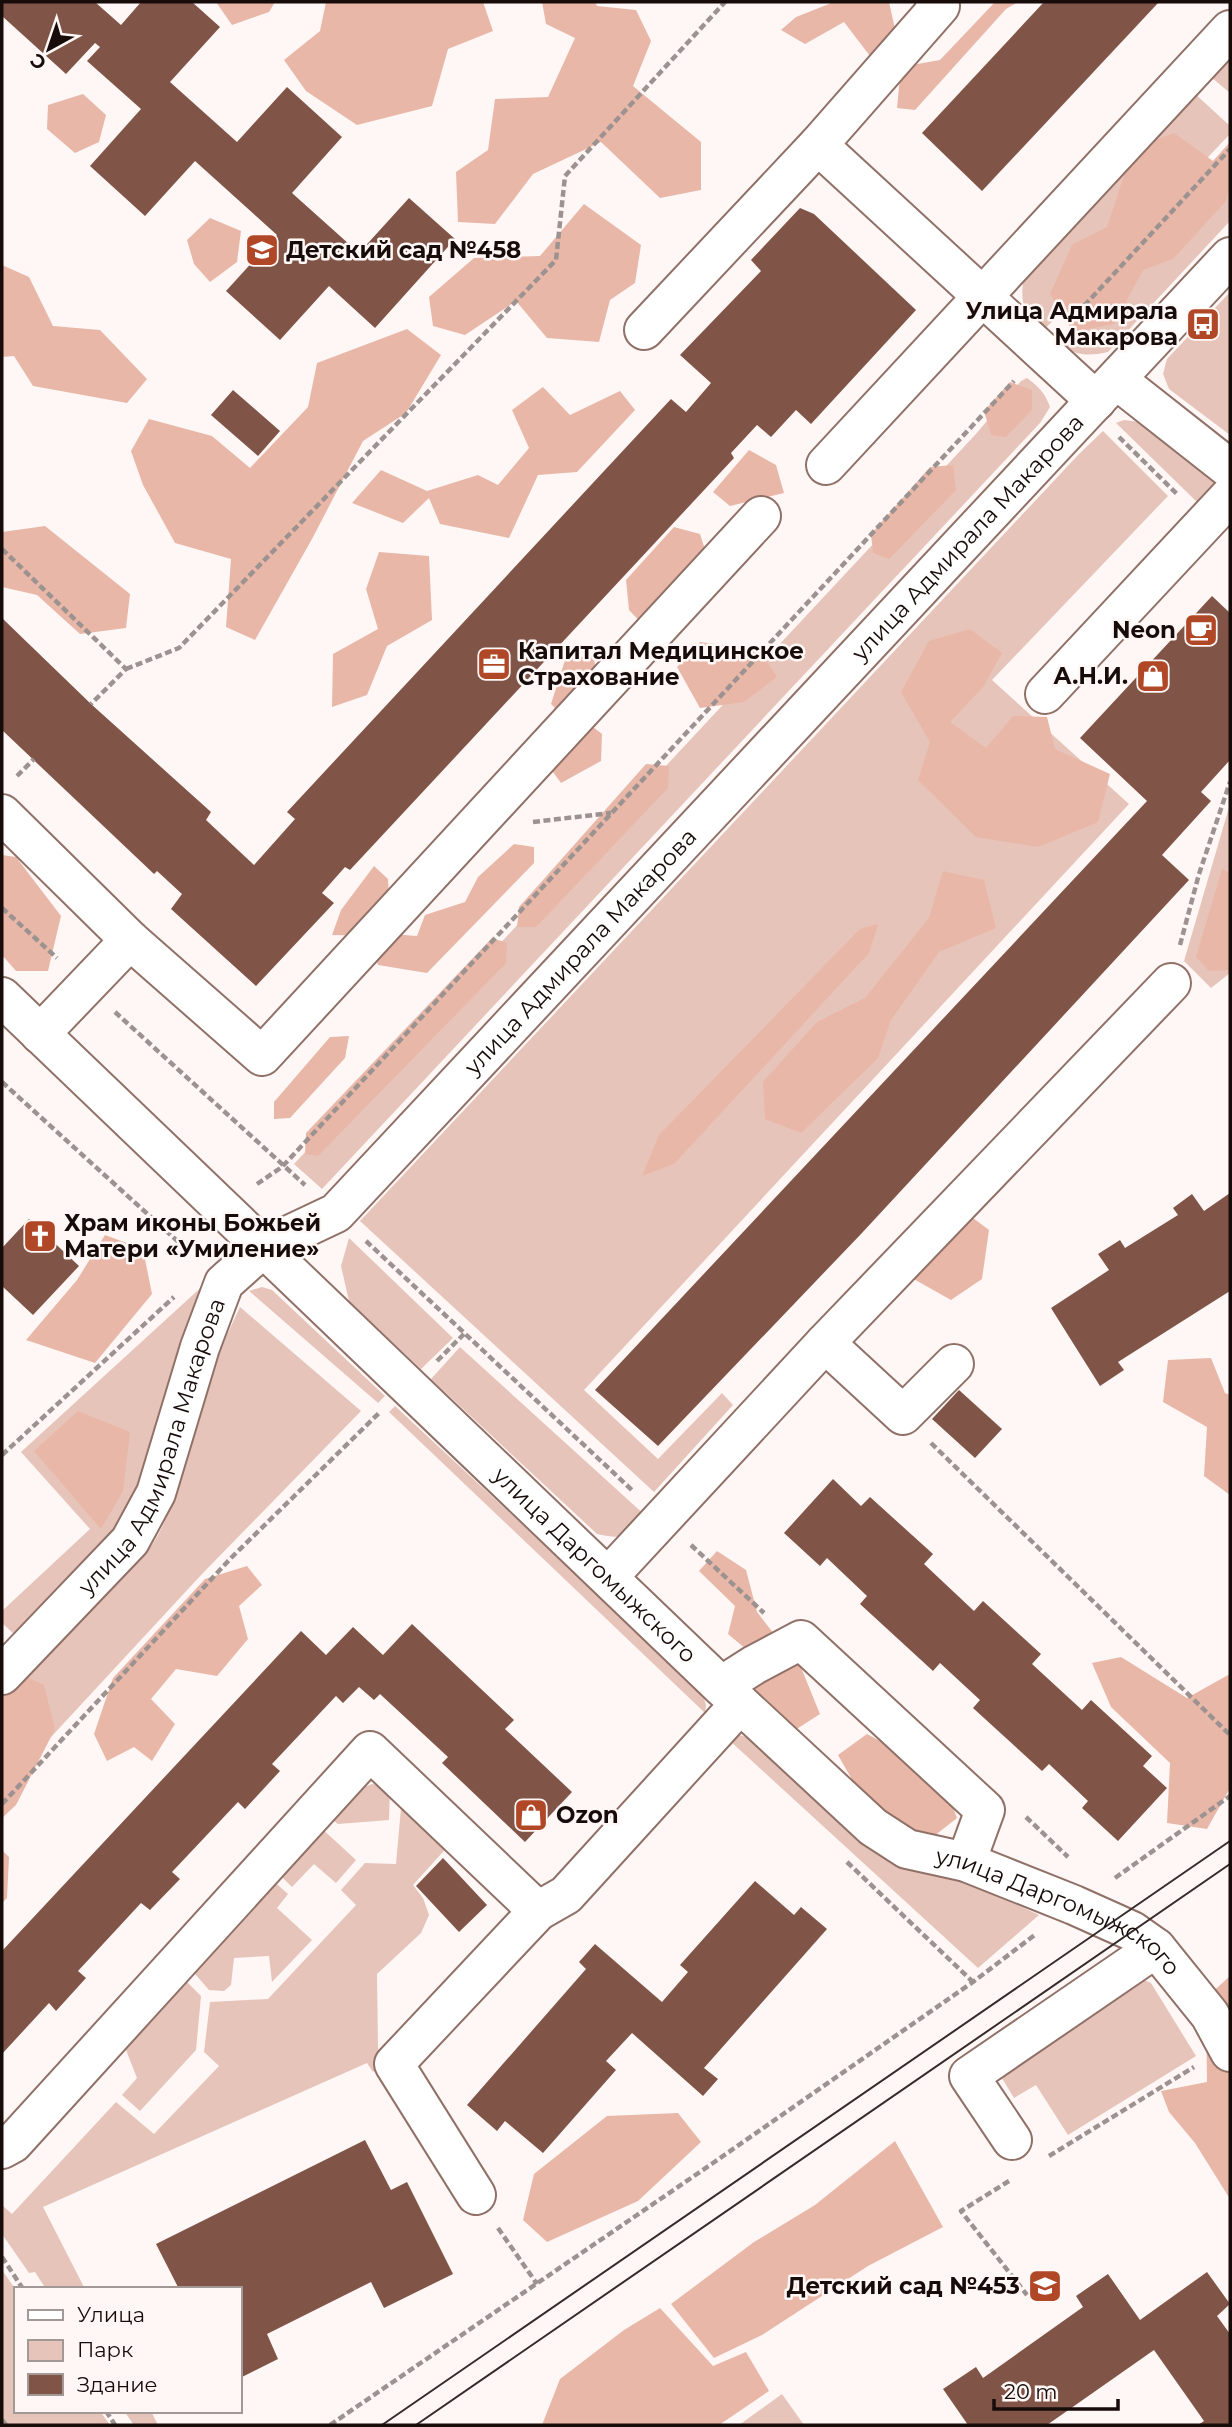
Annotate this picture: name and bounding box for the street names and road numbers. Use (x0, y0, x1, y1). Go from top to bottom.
street label: улица Адмирала Макарова (845, 409, 1090, 667)
street label: улица Адмирала Макарова (458, 823, 702, 1081)
street label: улица Адмирала Макарова (72, 1294, 231, 1601)
street label: улица Даргомыжского (487, 1461, 702, 1669)
street label: улица Даргомыжского (932, 1842, 1186, 1981)

